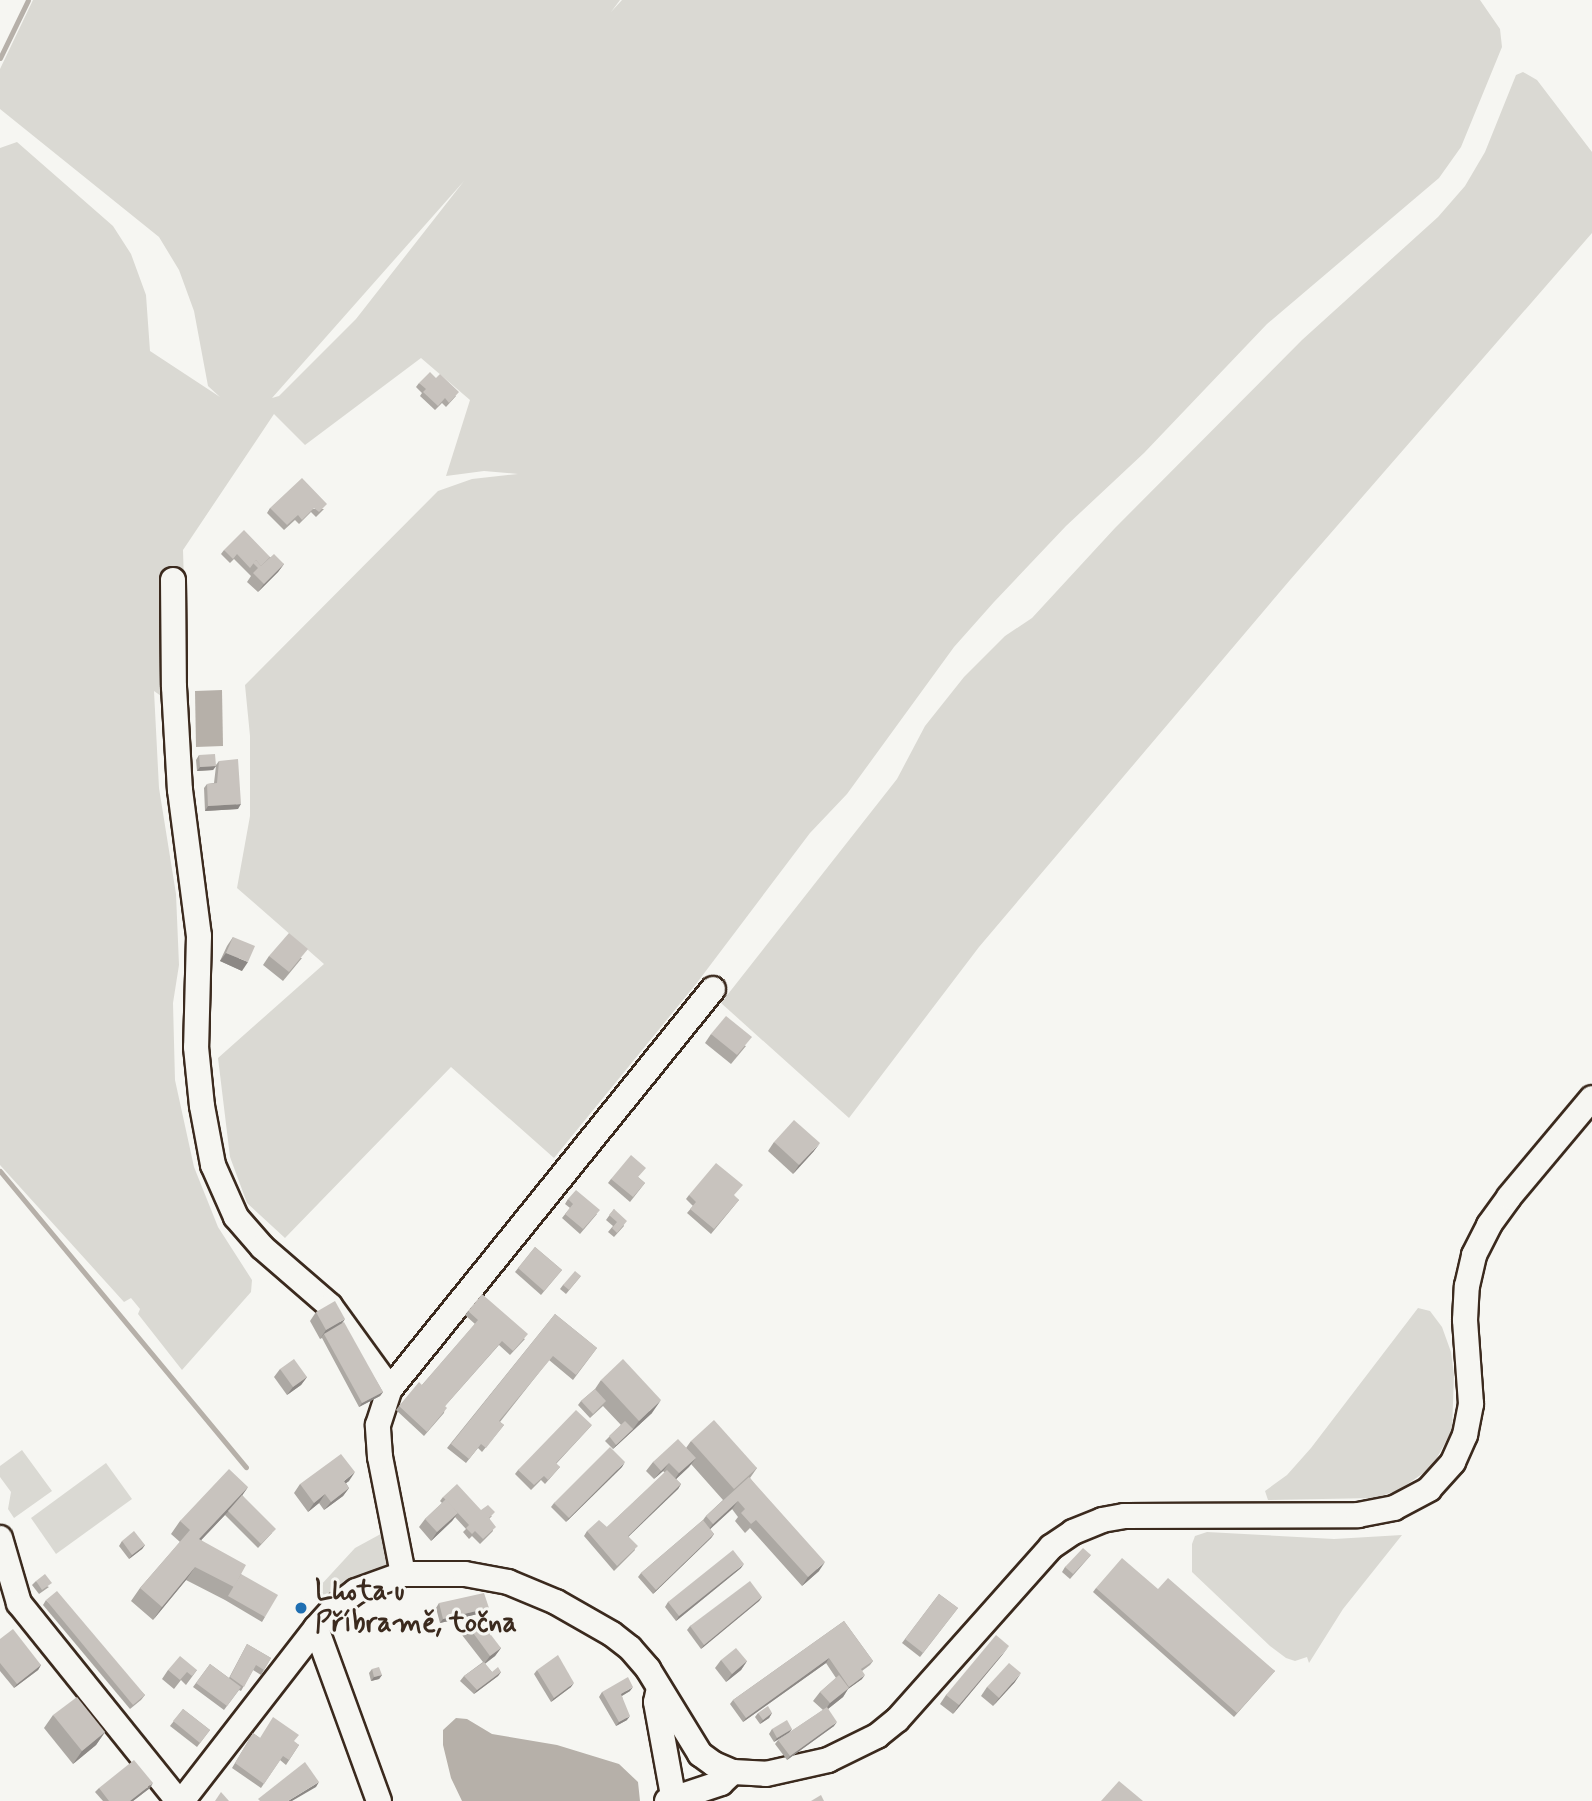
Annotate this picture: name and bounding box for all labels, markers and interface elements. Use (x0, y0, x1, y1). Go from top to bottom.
place label: Lhota u Příbramě, točna (315, 1575, 517, 1641)
marker: Lhota u Příbramě, točna (293, 1600, 309, 1616)

